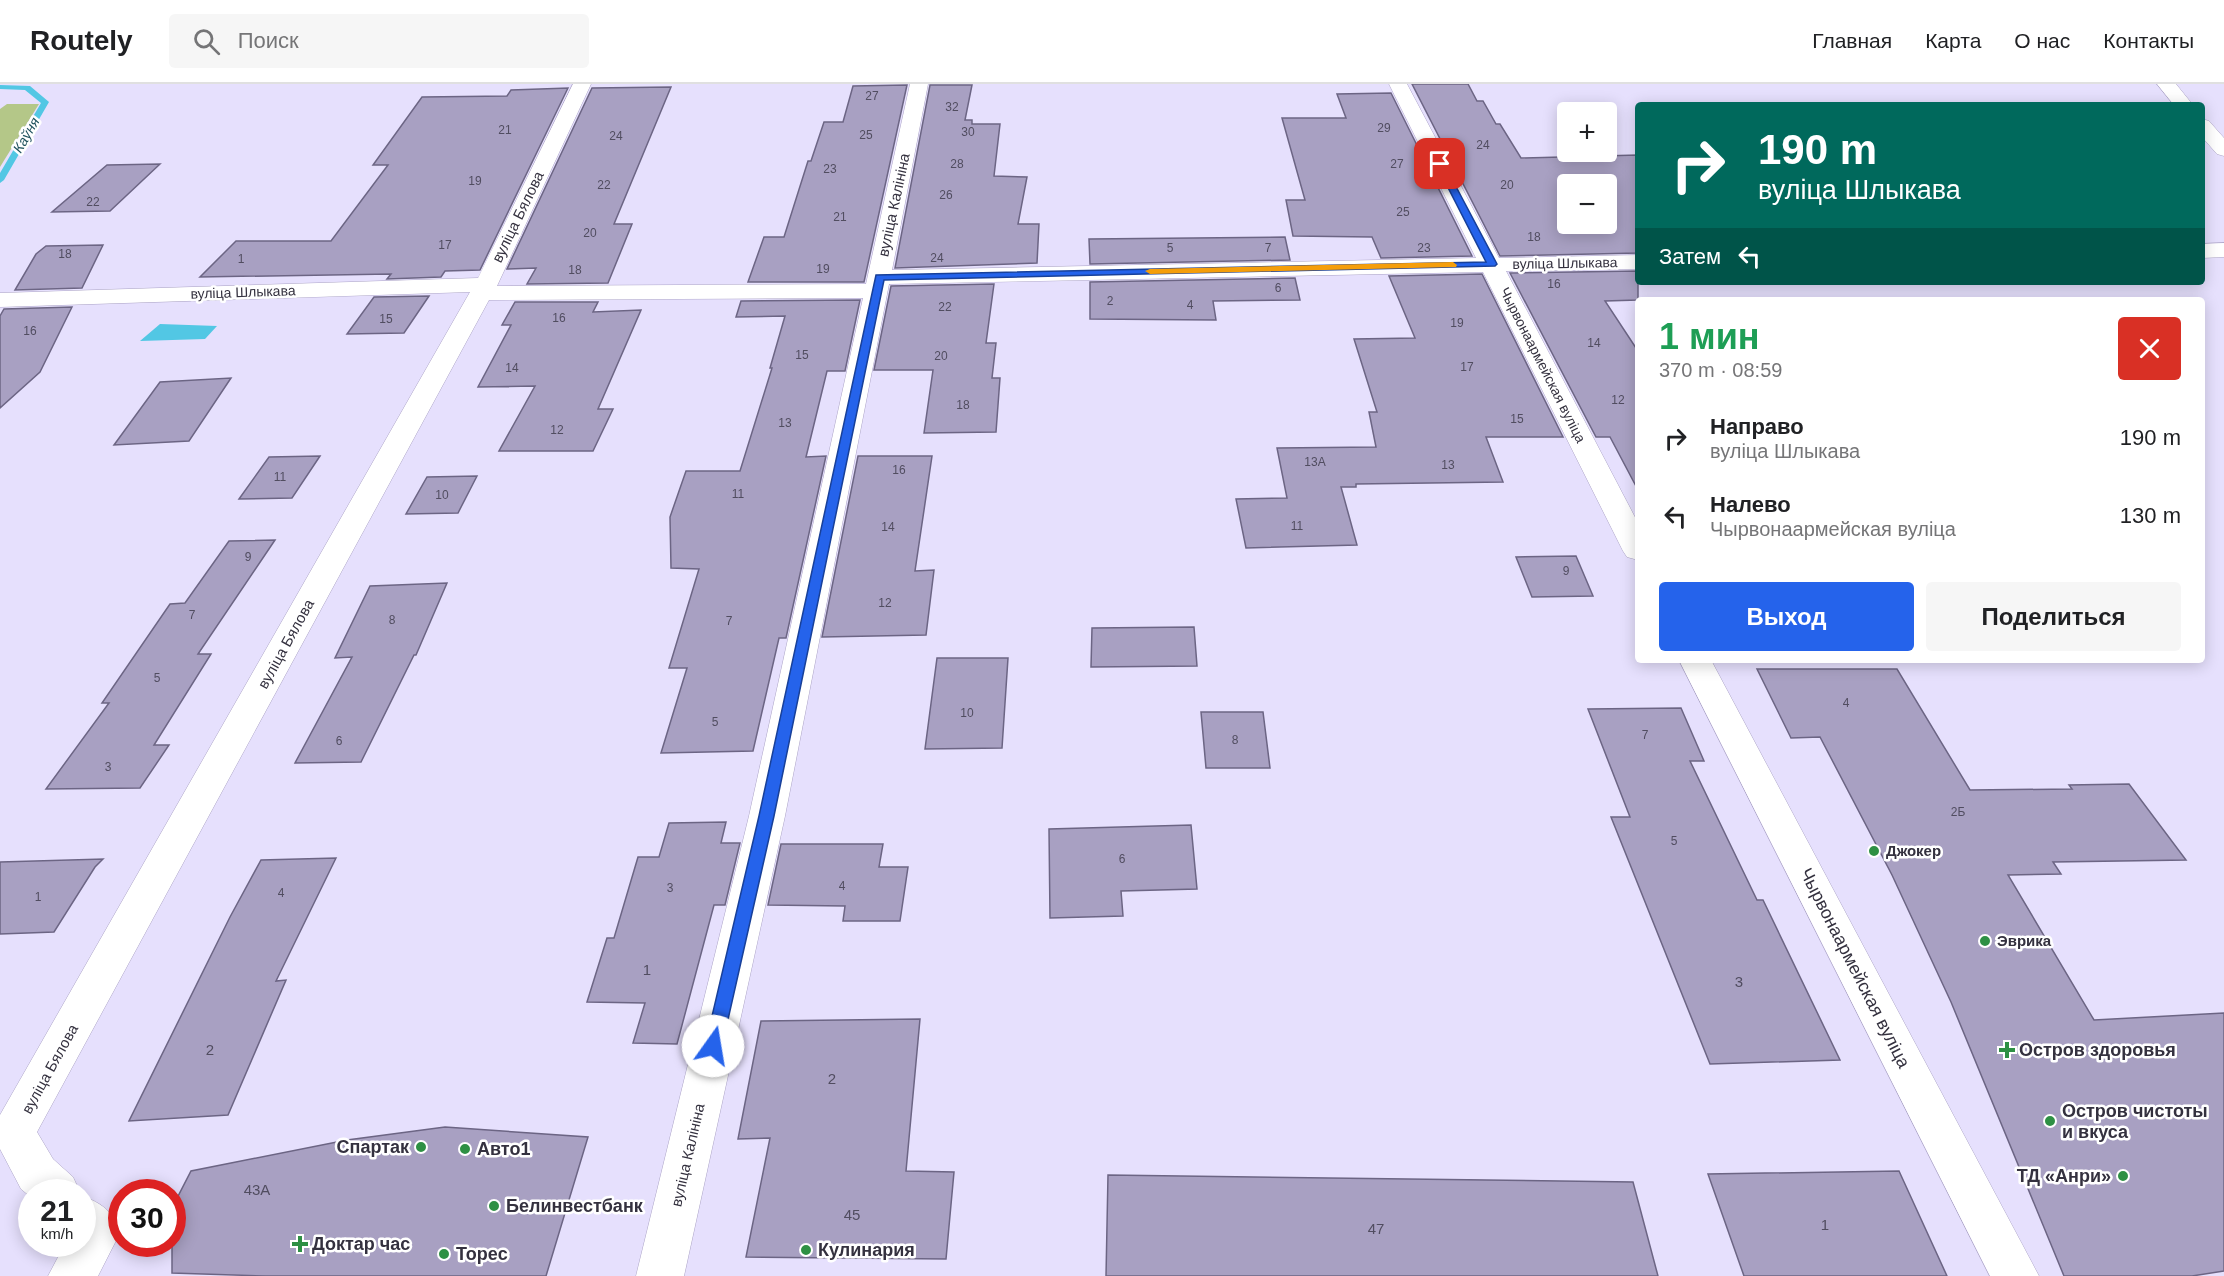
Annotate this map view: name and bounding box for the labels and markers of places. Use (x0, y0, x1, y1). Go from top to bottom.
pin (1414, 138, 1465, 189)
place label: Джокер (1886, 842, 1941, 859)
marker: Джокер (1867, 844, 1881, 858)
place label: Эврика (1997, 932, 2052, 949)
marker: Эврика (1978, 934, 1992, 948)
place label: Остров здоровья (2019, 1040, 2176, 1060)
marker: Остров здоровья (2000, 1043, 2014, 1057)
place label: Остров чистоты и вкуса (2062, 1101, 2208, 1142)
marker: Остров чистоты и вкуса (2043, 1114, 2057, 1128)
place label: Спартак (337, 1137, 410, 1157)
place label: Авто1 (477, 1139, 530, 1159)
marker: Спартак (414, 1140, 428, 1154)
marker: Авто1 (458, 1142, 472, 1156)
place label: ТД «Анри» (2017, 1166, 2111, 1186)
marker: ТД «Анри» (2116, 1169, 2130, 1183)
place label: Белинвестбанк (506, 1196, 644, 1216)
marker: Белинвестбанк (487, 1199, 501, 1213)
place label: Доктар час (312, 1234, 410, 1254)
marker: Доктар час (293, 1237, 307, 1251)
place label: Кулинария (818, 1240, 915, 1260)
marker: Кулинария (799, 1243, 813, 1257)
place label: Торес (456, 1244, 508, 1264)
marker: Торес (437, 1247, 451, 1261)

